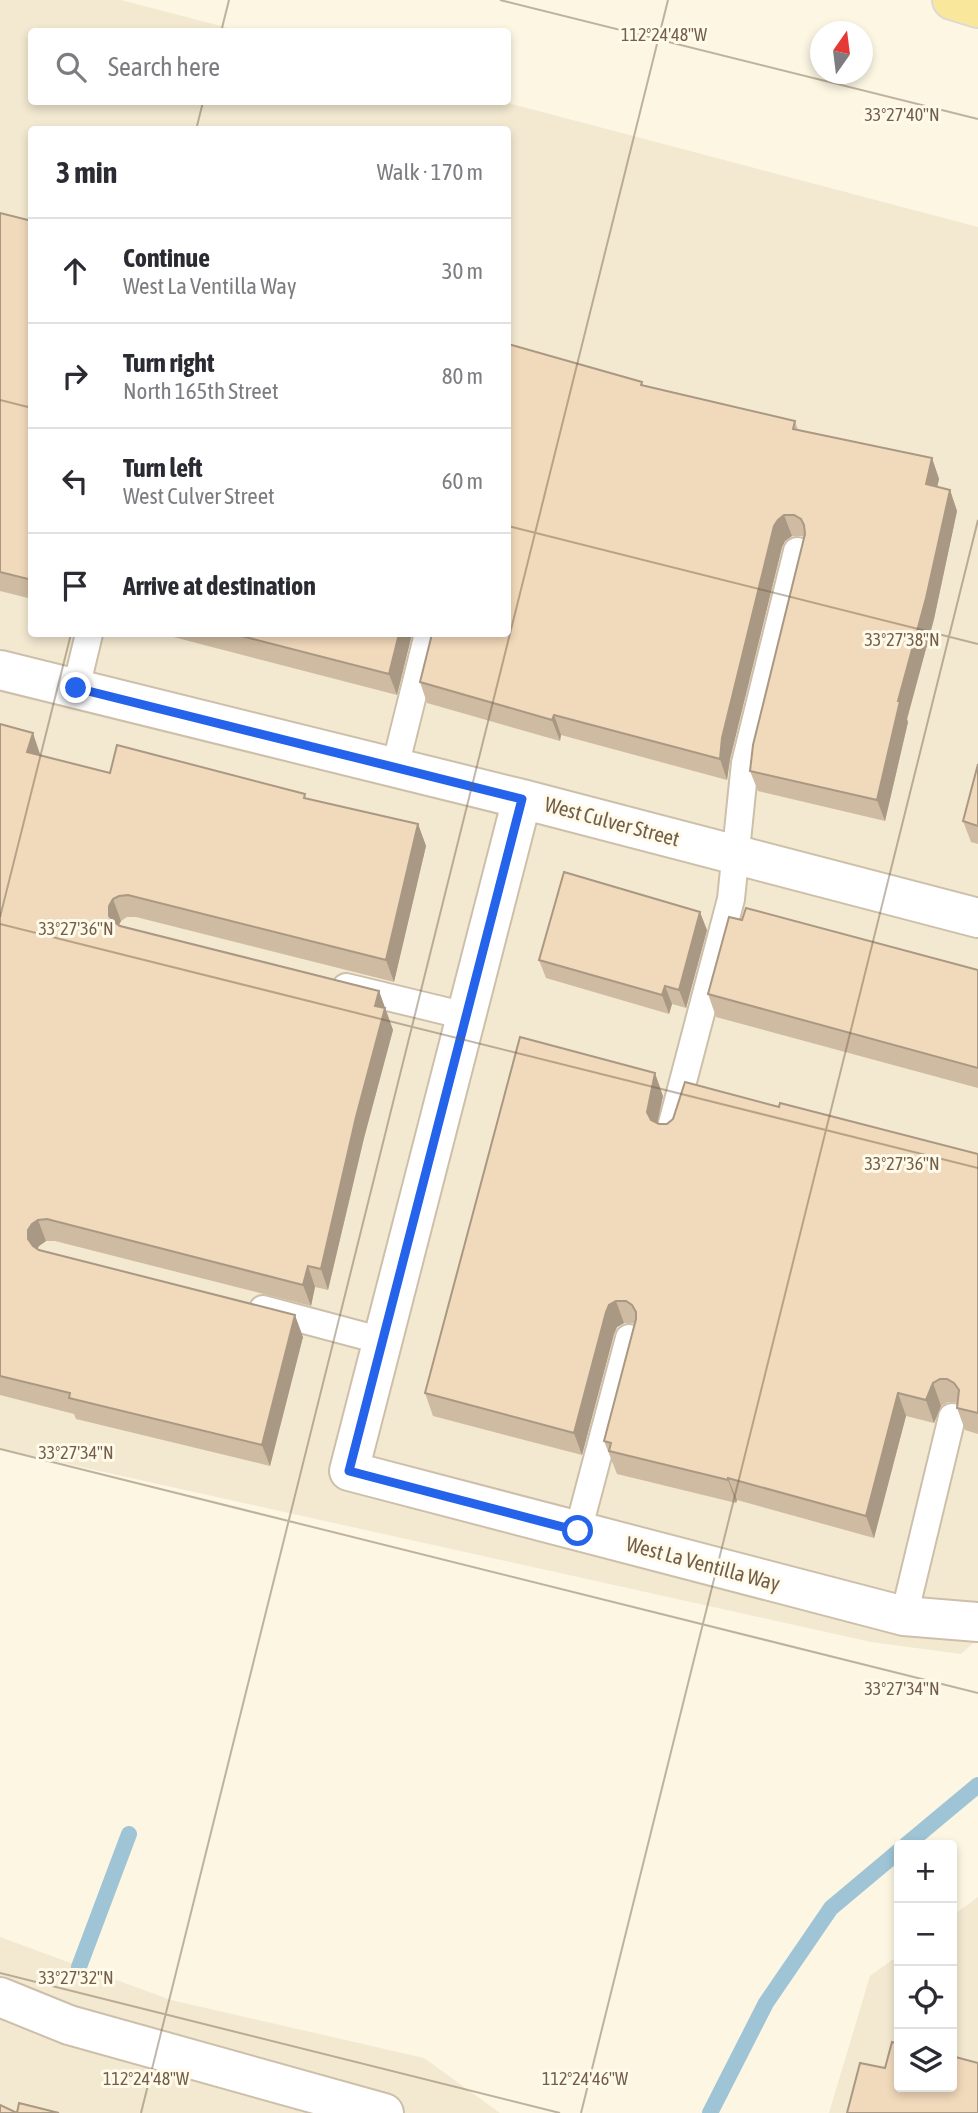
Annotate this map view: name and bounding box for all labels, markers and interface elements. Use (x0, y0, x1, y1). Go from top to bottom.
north arrow (810, 21, 873, 84)
text: 112°24'48"W (621, 24, 707, 45)
search box (28, 28, 511, 105)
icon: search (52, 48, 90, 86)
text: Search here (108, 52, 220, 82)
text: 33°27'40"N (864, 104, 940, 125)
text: 3 min (56, 155, 117, 189)
text: Walk · 170 m (377, 159, 483, 185)
text: Continue (123, 243, 210, 273)
icon: ahead (56, 252, 94, 290)
text: 30 m (442, 258, 483, 284)
text: West La Ventilla Way (123, 273, 296, 299)
text: Turn right (123, 348, 214, 378)
icon: right (56, 357, 94, 395)
text: 80 m (442, 363, 483, 389)
text: North 165th Street (123, 378, 279, 404)
text: Turn left (123, 453, 203, 483)
icon: left (56, 462, 94, 500)
text: 60 m (442, 468, 483, 494)
text: West Culver Street (123, 483, 275, 509)
icon: arrive (56, 567, 94, 605)
text: Arrive at destination (123, 571, 316, 601)
text: 33°27'38"N (864, 629, 940, 650)
route end (60, 672, 91, 703)
street label: West Culver Street (542, 792, 682, 851)
text: 33°27'36"N (38, 918, 114, 939)
text: 33°27'36"N (864, 1153, 940, 1174)
text: 33°27'34"N (38, 1442, 114, 1463)
route start (562, 1515, 593, 1546)
street label: West La Ventilla Way (624, 1531, 783, 1595)
text: 33°27'34"N (864, 1678, 940, 1699)
map controls (894, 1840, 957, 2092)
button: + (894, 1840, 957, 1903)
button: − (894, 1903, 957, 1966)
button: locate (894, 1966, 957, 2029)
text: 33°27'32"N (38, 1967, 114, 1988)
button: layers (894, 2029, 957, 2092)
text: 112°24'48"W (103, 2068, 189, 2089)
text: 112°24'46"W (542, 2068, 628, 2089)

